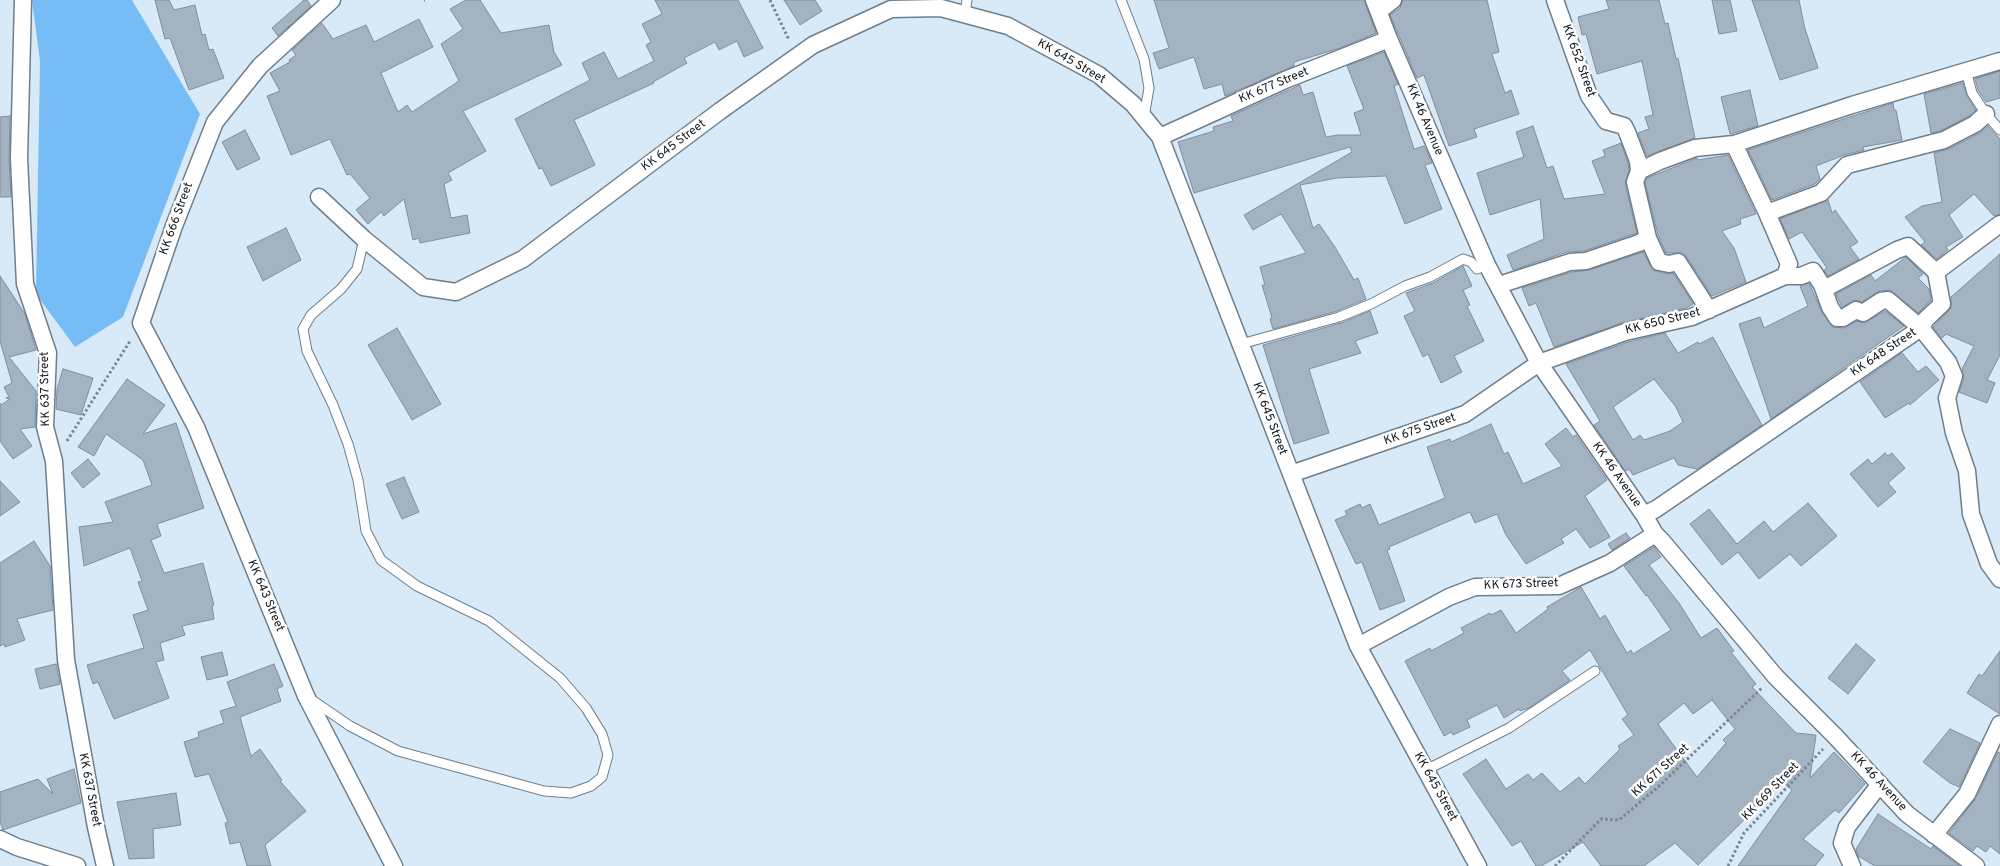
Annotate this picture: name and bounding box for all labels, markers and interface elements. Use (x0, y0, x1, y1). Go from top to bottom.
street label: KK 652 Street (1558, 23, 1598, 99)
street label: KK 645 Street (1034, 37, 1108, 87)
street label: KK 677 Street (1237, 65, 1311, 107)
street label: KK 46 Avenue (1402, 82, 1446, 158)
street label: KK 645 Street (639, 117, 709, 175)
street label: KK 666 Street (157, 181, 197, 257)
street label: KK 650 Street (1624, 306, 1702, 338)
street label: KK 648 Street (1848, 326, 1920, 380)
street label: KK 637 Street (38, 351, 54, 427)
street label: KK 645 Street (1249, 381, 1289, 457)
street label: KK 675 Street (1382, 411, 1458, 449)
street label: KK 46 Avenue (1588, 440, 1644, 510)
street label: KK 643 Street (243, 558, 287, 634)
street label: KK 673 Street (1483, 577, 1559, 593)
street label: KK 671 Street (1629, 741, 1693, 801)
street label: KK 46 Avenue (1847, 749, 1909, 815)
street label: KK 645 Street (1410, 750, 1460, 824)
street label: KK 637 Street (75, 752, 103, 828)
street label: KK 669 Street (1740, 760, 1802, 824)

